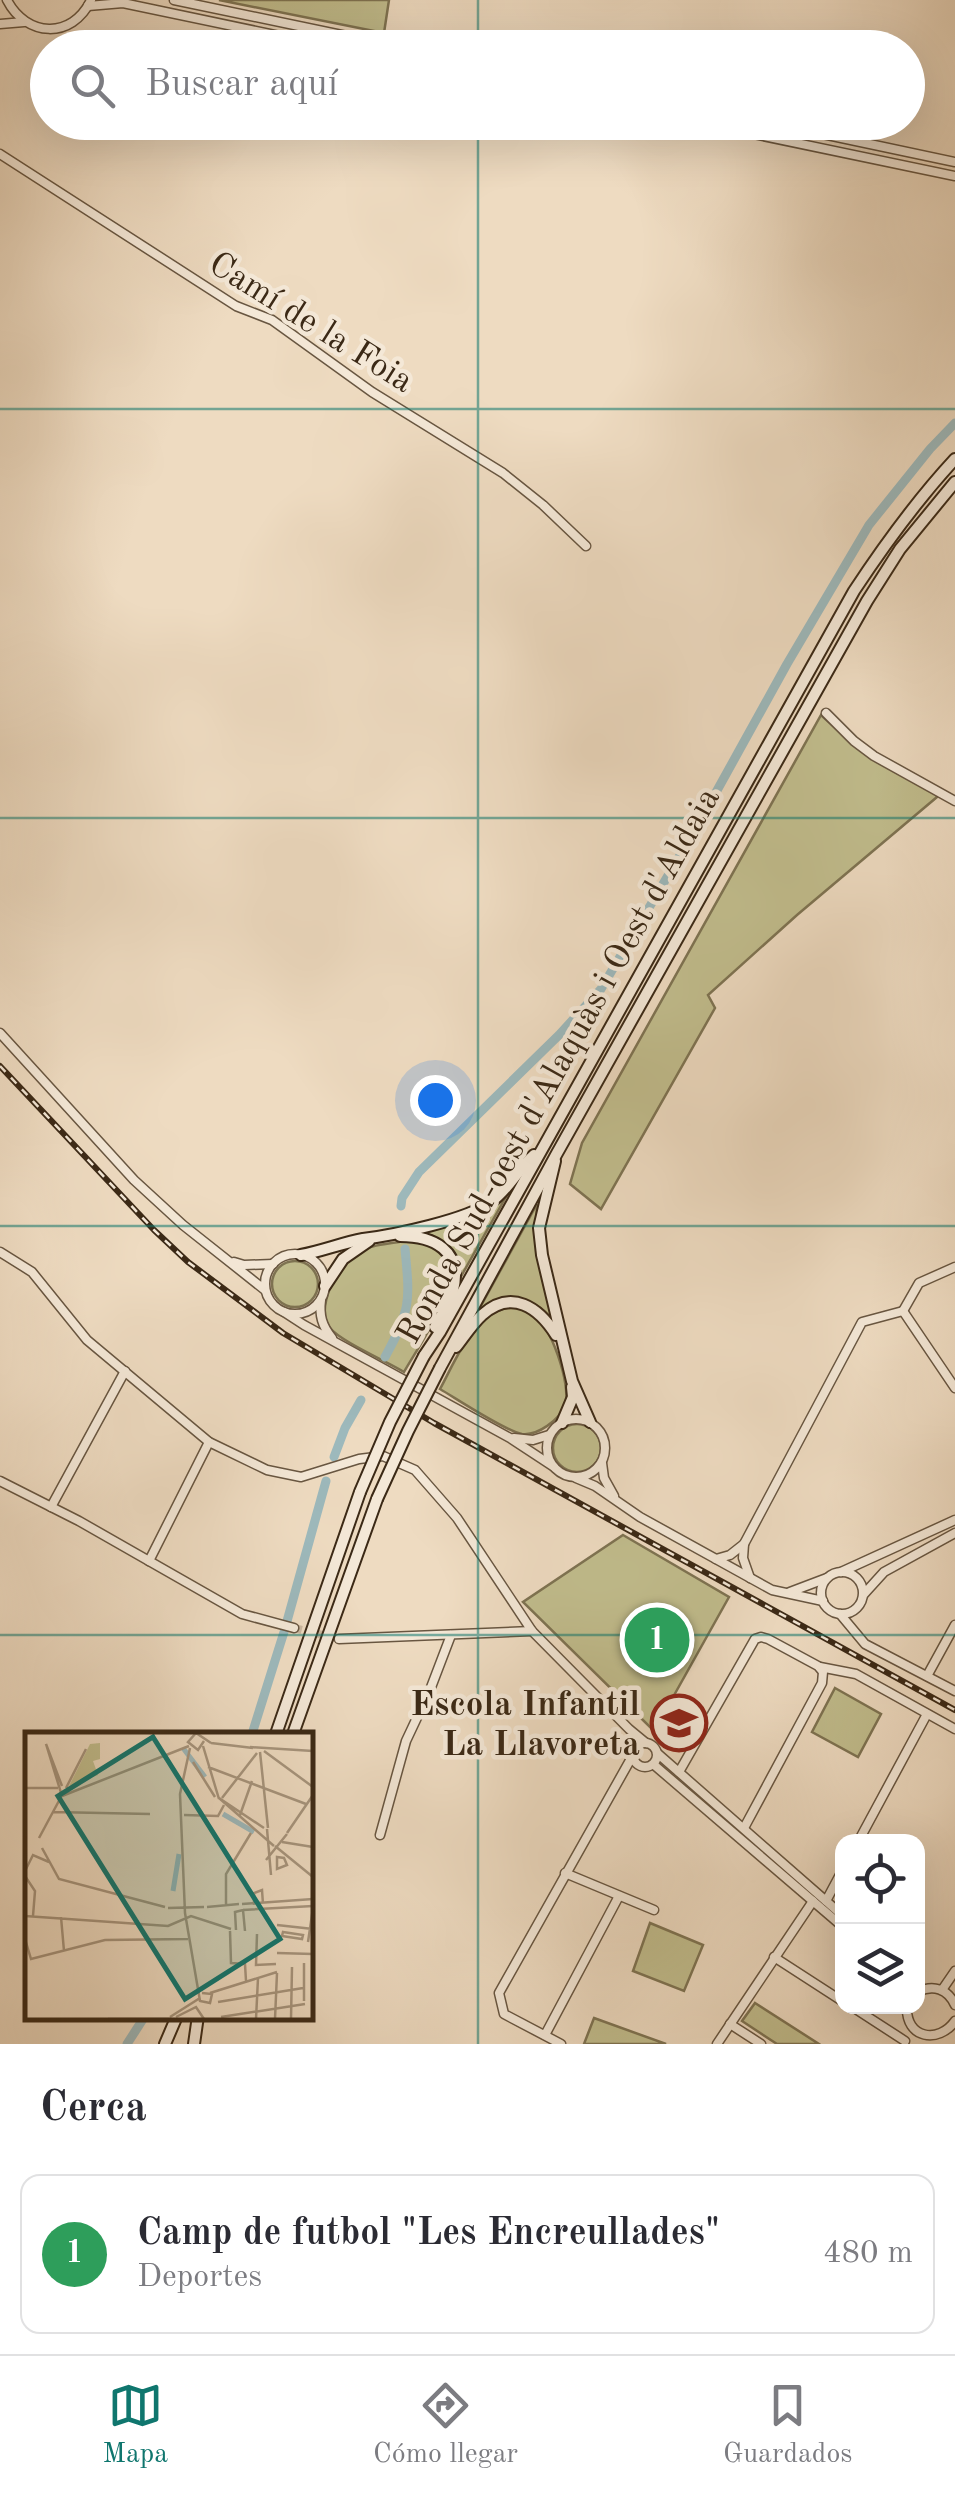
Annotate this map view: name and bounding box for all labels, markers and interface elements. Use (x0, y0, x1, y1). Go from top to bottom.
search box (30, 30, 925, 140)
icon: search (65, 58, 120, 113)
text: Buscar aquí (145, 66, 338, 104)
street label: Camí de la Foia (202, 246, 419, 400)
street label: Ronda Sud-oest d'Alaquàs i Oest d'Aldaia (391, 782, 727, 1350)
your location (410, 1075, 461, 1126)
pin: 1 (624, 1602, 690, 1678)
place label: Escola Infantil La Llavoreta (410, 1688, 640, 1763)
school or university icon: Escola Infantil La Llavoreta (649, 1693, 709, 1753)
inset map (25, 1732, 312, 2019)
map controls (835, 1834, 925, 2014)
button: locate (835, 1834, 925, 1924)
button: layers (835, 1924, 925, 2014)
text: Cerca (40, 2088, 147, 2130)
text: Camp de futbol "Les Encreullades" (137, 2215, 720, 2253)
text: 1 (65, 2238, 84, 2270)
text: 480 m (823, 2238, 913, 2270)
text: Deportes (137, 2262, 262, 2294)
tab: Mapa (102, 2378, 168, 2473)
tab: Cómo llegar (373, 2378, 518, 2473)
tab: Guardados (723, 2378, 853, 2473)

